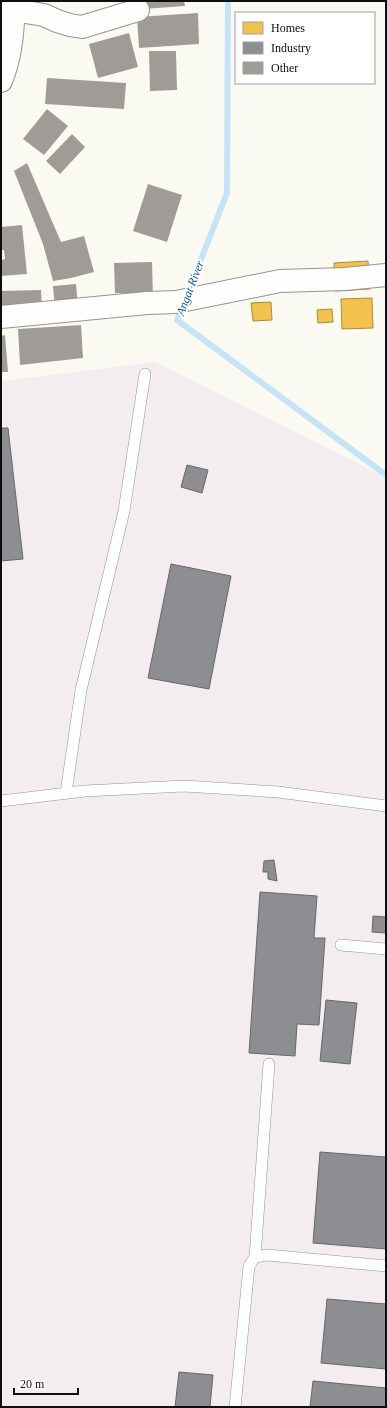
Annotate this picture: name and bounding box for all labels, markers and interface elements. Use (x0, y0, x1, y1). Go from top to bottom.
legend (235, 12, 375, 84)
text: Homes (271, 21, 305, 35)
text: Industry (271, 41, 311, 55)
text: Other (271, 61, 298, 75)
water label: Angat River (173, 258, 207, 318)
scale bar (14, 1370, 78, 1396)
text: 20 m (20, 1377, 45, 1391)

